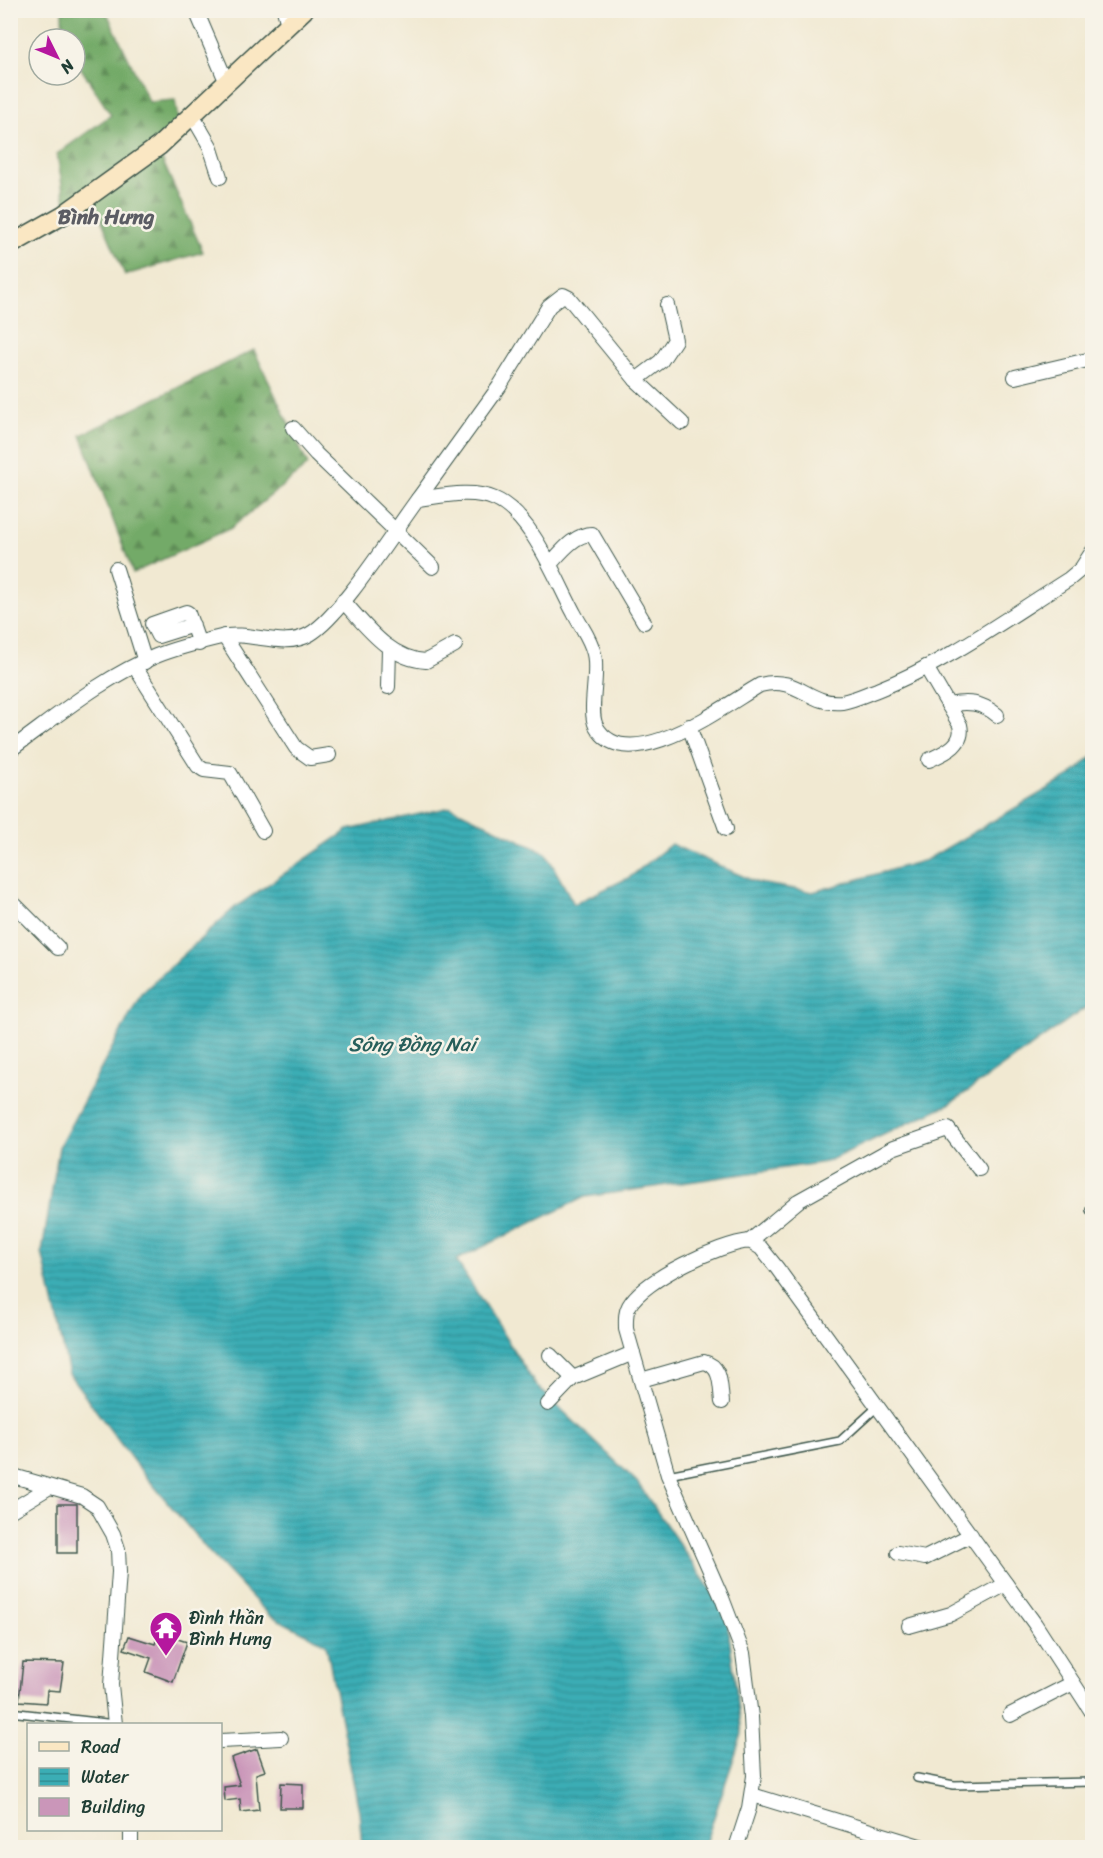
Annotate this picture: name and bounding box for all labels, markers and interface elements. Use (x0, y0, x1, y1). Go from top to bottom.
north arrow (27, 27, 87, 87)
text: N (53, 52, 83, 81)
district label: Bình Hưng (58, 198, 155, 236)
water label: Sông Đồng Nai (349, 1027, 480, 1062)
place label: Đình thần Bình Hưng (189, 1602, 272, 1655)
temple icon: Đình thần Bình Hưng (148, 1610, 184, 1657)
legend (27, 1723, 222, 1831)
text: Road (81, 1731, 121, 1763)
text: Water (81, 1761, 130, 1793)
text: Building (81, 1791, 145, 1823)

